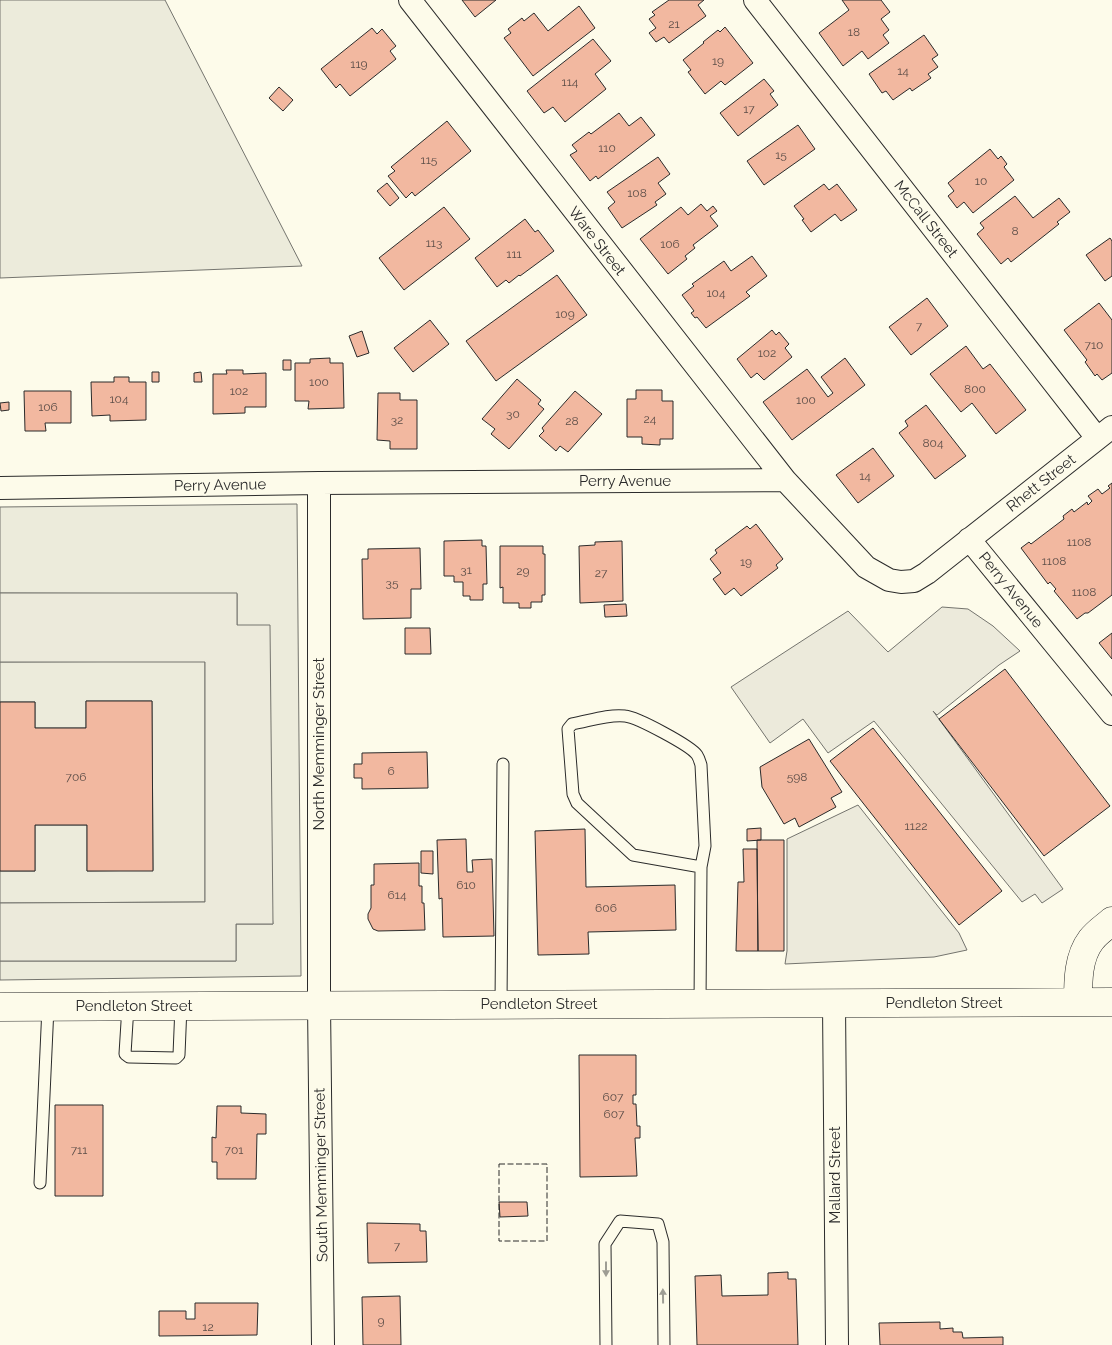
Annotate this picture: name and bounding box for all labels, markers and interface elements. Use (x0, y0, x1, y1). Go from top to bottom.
house number: 21 (668, 17, 680, 31)
house number: 18 (848, 25, 860, 39)
house number: 19 (712, 54, 724, 68)
house number: 119 (350, 57, 368, 71)
house number: 14 (897, 64, 909, 78)
house number: 114 (562, 75, 579, 89)
house number: 17 (743, 102, 755, 116)
house number: 110 (598, 141, 616, 155)
house number: 15 (775, 148, 787, 162)
house number: 115 (421, 153, 438, 167)
house number: 10 (975, 174, 987, 188)
street label: McCall Street (890, 177, 962, 261)
house number: 108 (627, 186, 647, 200)
street label: Ware Street (565, 203, 629, 279)
house number: 8 (1011, 224, 1019, 238)
house number: 113 (426, 236, 442, 250)
house number: 106 (660, 237, 680, 251)
house number: 111 (506, 247, 522, 261)
house number: 104 (706, 286, 726, 300)
house number: 109 (555, 307, 575, 321)
house number: 7 (916, 319, 923, 333)
house number: 710 (1085, 338, 1103, 352)
house number: 102 (758, 346, 776, 360)
house number: 100 (309, 375, 329, 389)
house number: 800 (964, 382, 986, 396)
house number: 102 (230, 384, 248, 398)
house number: 104 (109, 392, 129, 406)
house number: 100 (796, 393, 816, 407)
house number: 106 (38, 400, 58, 414)
house number: 30 (506, 407, 520, 421)
house number: 24 (644, 412, 657, 426)
house number: 32 (391, 413, 403, 427)
house number: 28 (565, 414, 579, 428)
house number: 804 (922, 436, 944, 450)
street label: Rhett Street (1003, 450, 1079, 516)
house number: 14 (859, 469, 871, 483)
street label: Perry Avenue (579, 472, 671, 490)
street label: Perry Avenue (174, 475, 266, 495)
house number: 1108 (1067, 535, 1091, 549)
street label: Perry Avenue (975, 548, 1047, 632)
house number: 1108 (1042, 554, 1066, 568)
house number: 19 (740, 555, 752, 569)
house number: 31 (460, 563, 472, 577)
house number: 29 (516, 564, 530, 578)
house number: 27 (595, 566, 608, 580)
house number: 35 (386, 576, 399, 590)
house number: 1108 (1072, 585, 1096, 599)
street label: North Memminger Street (310, 657, 328, 831)
house number: 6 (387, 764, 395, 778)
house number: 706 (66, 770, 86, 784)
house number: 598 (787, 770, 807, 784)
house number: 1122 (905, 819, 927, 833)
house number: 610 (456, 878, 476, 892)
house number: 614 (388, 888, 407, 902)
house number: 606 (595, 901, 617, 915)
street label: Pendleton Street (886, 994, 1002, 1012)
street label: Pendleton Street (481, 995, 597, 1013)
street label: Pendleton Street (76, 997, 192, 1015)
street label: South Memminger Street (310, 1088, 332, 1262)
house number: 607 (603, 1090, 624, 1104)
house number: 607 (604, 1107, 625, 1121)
street label: Mallard Street (826, 1126, 844, 1224)
house number: 711 (71, 1143, 87, 1157)
house number: 701 (225, 1143, 243, 1157)
house number: 7 (394, 1239, 401, 1253)
one-way arrow (602, 1261, 610, 1277)
one-way arrow (659, 1288, 667, 1304)
house number: 9 (377, 1314, 385, 1328)
house number: 12 (202, 1320, 214, 1334)

